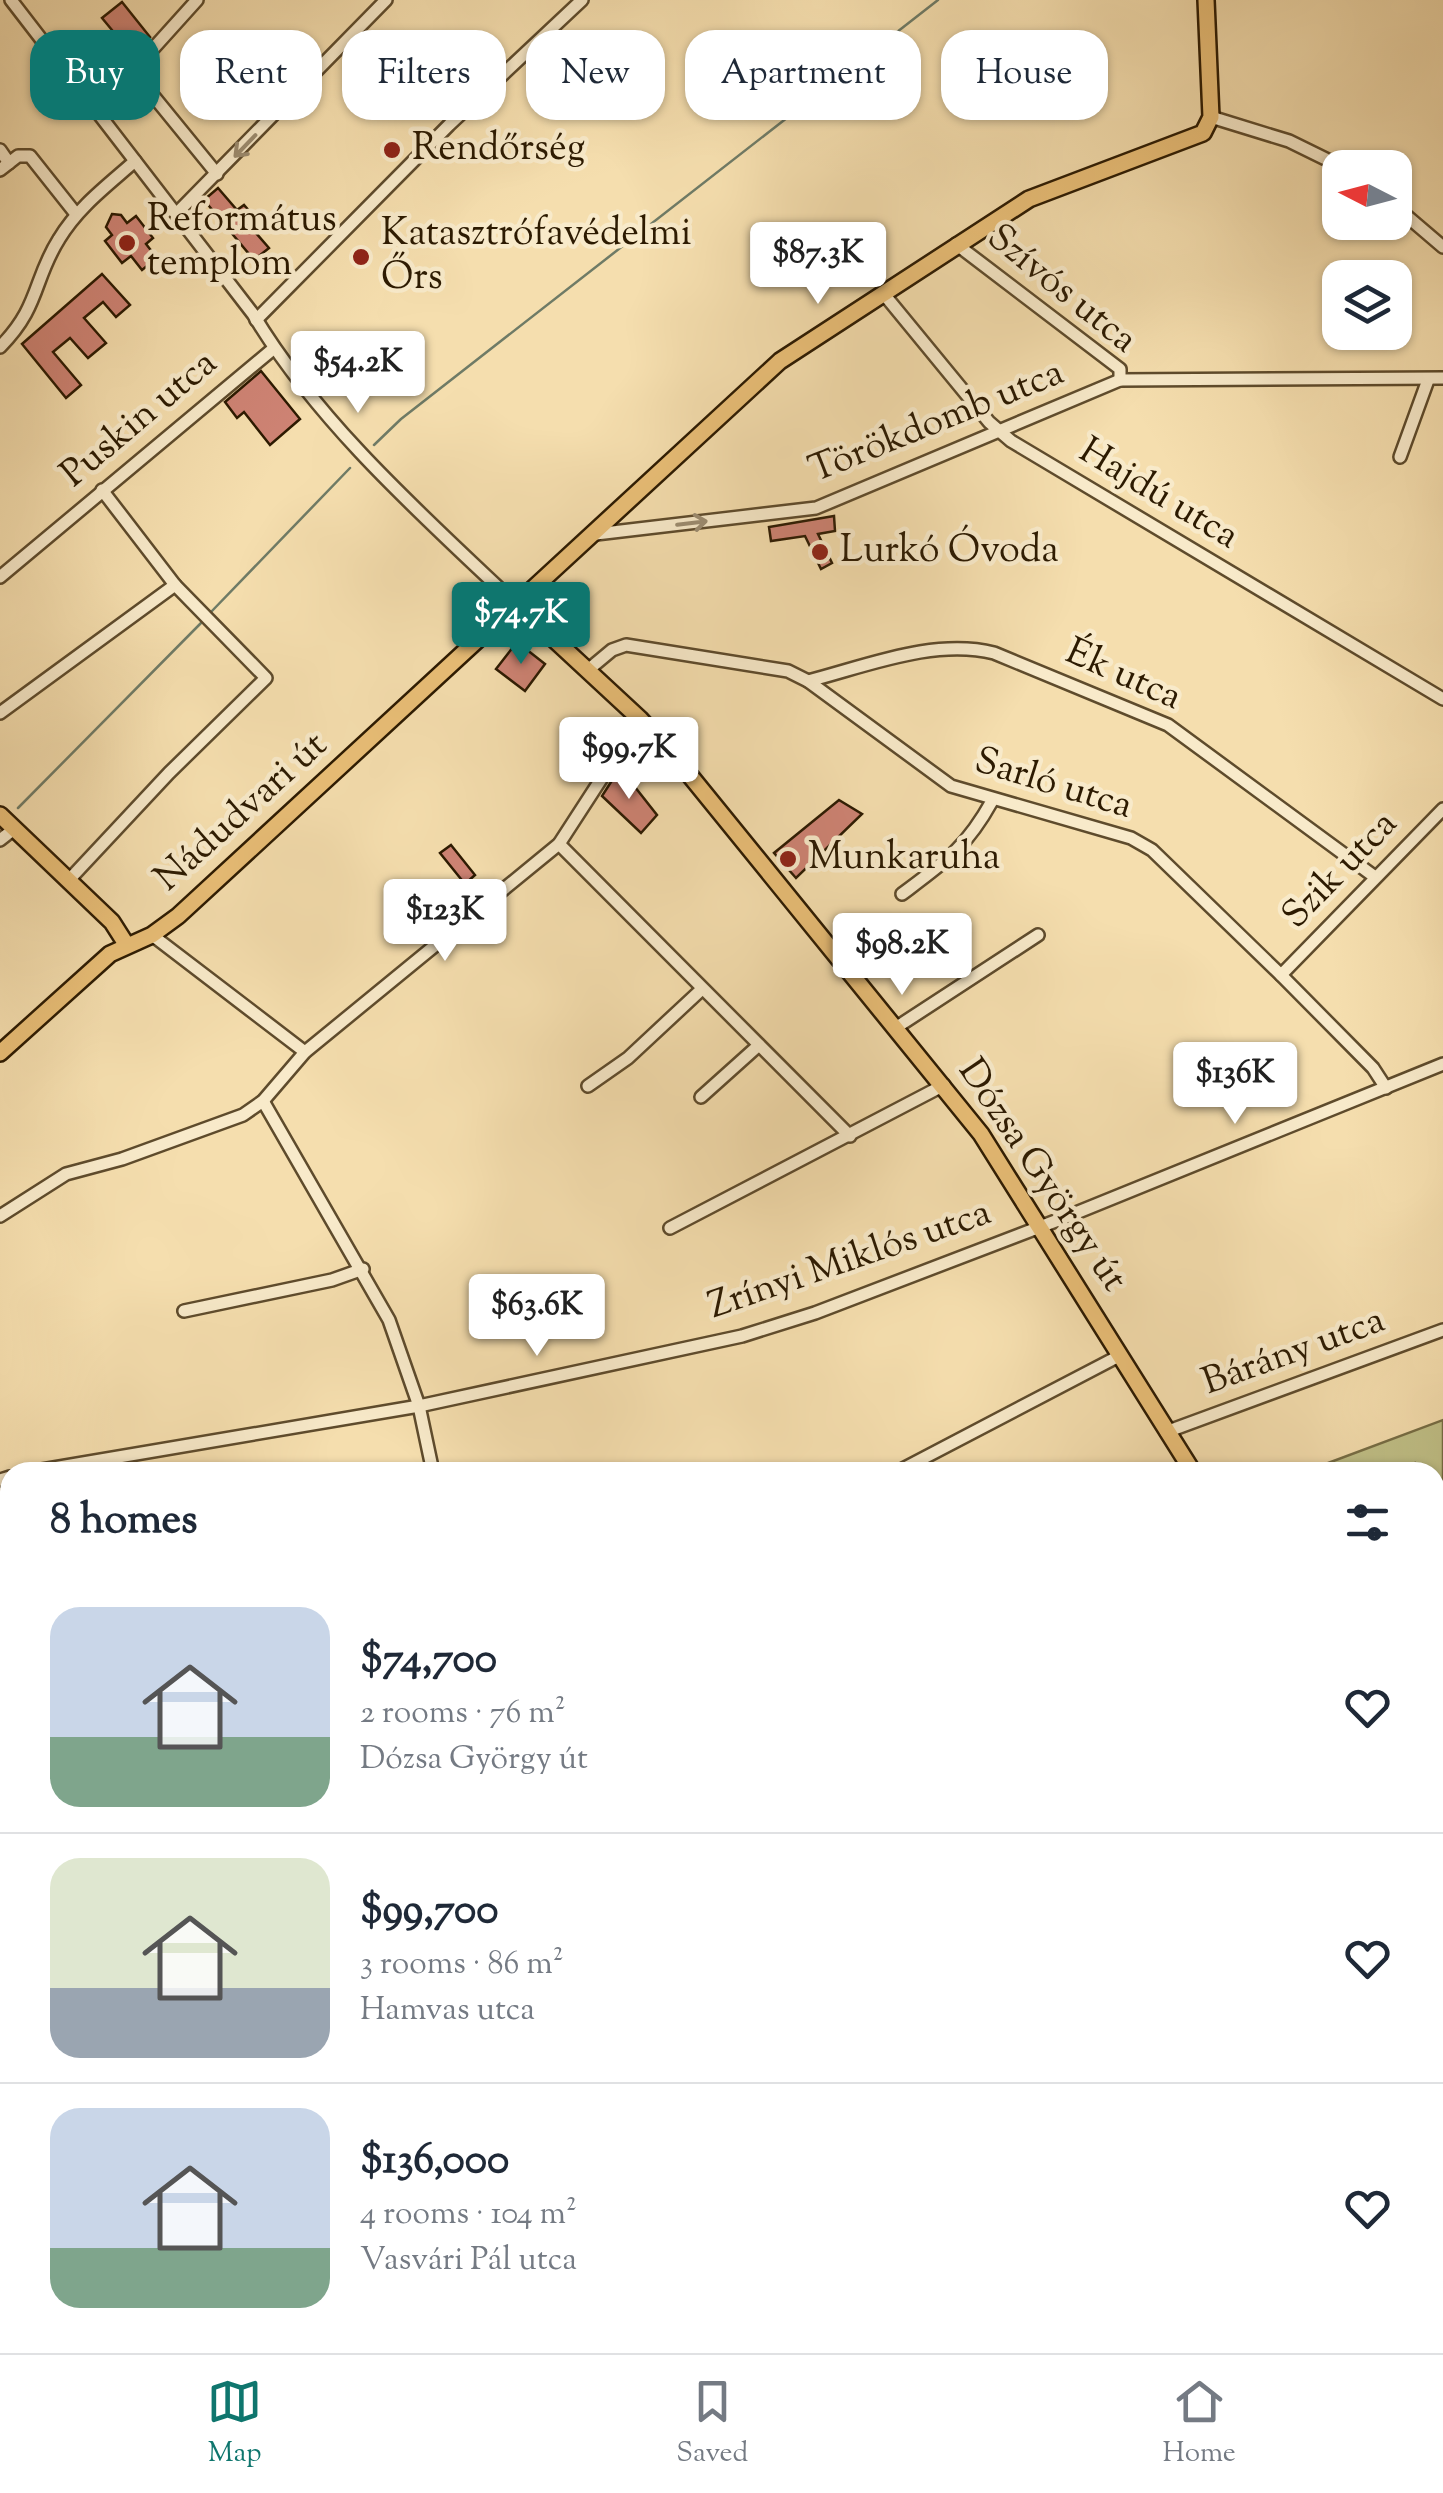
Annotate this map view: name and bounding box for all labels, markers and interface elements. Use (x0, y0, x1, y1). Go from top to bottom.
chip: Buy (30, 30, 160, 120)
chip: Rent (180, 30, 322, 120)
chip: Filters (342, 30, 506, 120)
chip: New (526, 30, 665, 120)
chip: Apartment (685, 30, 921, 120)
chip: House (941, 30, 1108, 120)
place label: Rendőrség (412, 123, 585, 177)
one-way arrow (233, 133, 257, 157)
marker: Rendőrség (381, 139, 403, 161)
north arrow (1322, 150, 1412, 240)
map controls (1322, 150, 1412, 350)
place label: Református templom (147, 194, 337, 292)
place label: Katasztrófavédelmi Őrs (381, 208, 692, 306)
street label: Szívós utca (974, 212, 1148, 368)
pin: $87.3K (737, 222, 899, 307)
text: $87.3K (772, 231, 864, 277)
marker: Református templom (116, 232, 138, 254)
marker: Katasztrófavédelmi Őrs (350, 246, 372, 268)
button: layers (1322, 260, 1412, 350)
pin: $54.2K (277, 331, 439, 416)
street label: Puskin utca (50, 338, 230, 502)
text: $54.2K (313, 340, 403, 386)
street label: Törökdomb utca (802, 347, 1072, 499)
street label: Hajdú utca (1068, 426, 1248, 564)
one-way arrow (676, 513, 708, 532)
place label: Lurkó Óvoda (840, 524, 1059, 579)
marker: Lurkó Óvoda (809, 541, 831, 563)
pin: $74.7K (440, 582, 602, 667)
text: $74.7K (474, 591, 568, 637)
street label: Ék utca (1056, 626, 1190, 725)
pin: $99.7K (548, 717, 710, 802)
street label: Nádudvari út (144, 721, 340, 905)
text: $99.7K (581, 726, 677, 772)
street label: Sarló utca (967, 735, 1139, 835)
street label: Szik utca (1271, 800, 1411, 942)
place label: Munkaruha (808, 832, 1000, 886)
marker: Munkaruha (777, 848, 799, 870)
pin: $123K (375, 879, 515, 964)
text: $123K (405, 888, 485, 934)
pin: $98.2K (821, 913, 983, 998)
text: $98.2K (855, 922, 949, 968)
pin: $136K (1165, 1042, 1305, 1127)
street label: Dózsa György út (943, 1049, 1139, 1303)
text: $136K (1195, 1051, 1275, 1097)
street label: Zrínyi Miklós utca (701, 1187, 999, 1335)
pin: $63.6K (456, 1274, 618, 1359)
text: $63.6K (491, 1283, 583, 1329)
street label: Bárány utca (1195, 1295, 1393, 1411)
text: 8 homes (50, 1492, 198, 1552)
icon: filters (1340, 1495, 1395, 1550)
text: $74,700 (360, 1631, 497, 1691)
icon: home (130, 1647, 250, 1767)
icon: heart (1340, 1680, 1395, 1735)
text: 2 rooms · 76 m² (360, 1691, 566, 1737)
text: Dózsa György út (360, 1737, 588, 1783)
text: $99,700 (360, 1882, 498, 1942)
icon: home (130, 1898, 250, 2018)
icon: heart (1340, 1931, 1395, 1986)
text: 3 rooms · 86 m² (360, 1942, 563, 1988)
text: Hamvas utca (360, 1988, 535, 2034)
text: $136,000 (360, 2132, 509, 2192)
icon: home (130, 2148, 250, 2268)
icon: heart (1340, 2181, 1395, 2236)
text: 4 rooms · 104 m² (360, 2192, 577, 2238)
text: Vasvári Pál utca (360, 2238, 577, 2284)
tab: Map (207, 2374, 262, 2474)
tab: Saved (676, 2374, 748, 2474)
tab: Home (1162, 2374, 1236, 2474)

